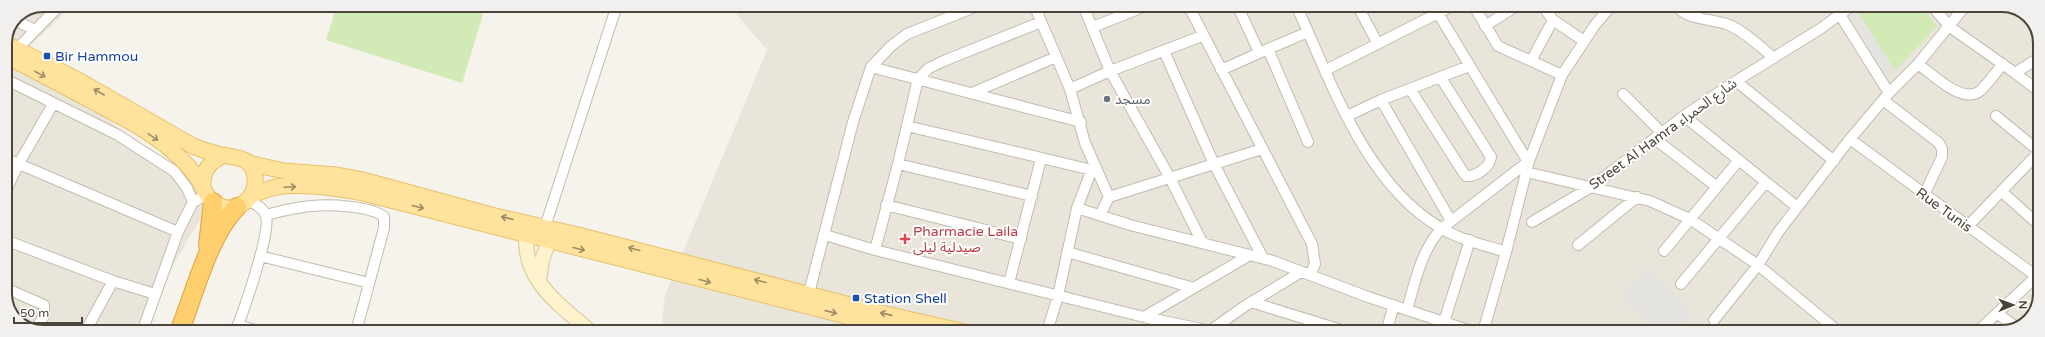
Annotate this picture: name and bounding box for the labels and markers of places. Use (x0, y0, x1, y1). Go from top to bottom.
place label: Bir Hammou (55, 48, 138, 65)
marker: Bir Hammou (42, 51, 52, 61)
place label: مسجد (1115, 91, 1151, 108)
marker: مسجد (1102, 94, 1112, 104)
place label: Pharmacie Laila صيدلية ليلى (913, 223, 1018, 256)
marker: Pharmacie Laila صيدلية ليلى (900, 234, 910, 244)
place label: Station Shell (864, 290, 947, 307)
marker: Station Shell (851, 293, 861, 303)

